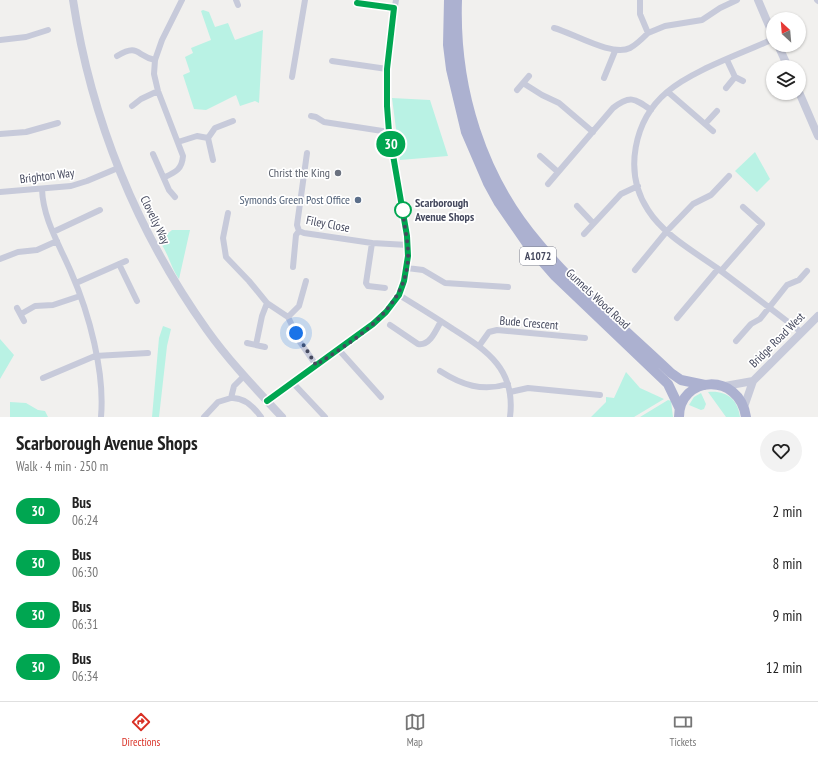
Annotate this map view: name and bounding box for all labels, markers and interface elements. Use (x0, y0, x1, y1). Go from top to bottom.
north arrow (766, 12, 806, 52)
map controls (766, 12, 806, 100)
button: layers (766, 60, 806, 100)
line badge: 30 (373, 131, 409, 157)
text: 30 (384, 135, 398, 153)
street label: Brighton Way (19, 165, 76, 186)
place label: Christ the King (268, 165, 330, 180)
marker: Christ the King (333, 168, 343, 178)
place label: Symonds Green Post Office (239, 192, 350, 207)
street label: Clovelly Way (137, 193, 174, 247)
marker: Symonds Green Post Office (353, 195, 363, 205)
place label: Scarborough Avenue Shops (414, 195, 474, 224)
marker: Scarborough Avenue Shops (394, 201, 412, 219)
street label: Filey Close (305, 212, 351, 235)
road number: A1072 (520, 247, 556, 265)
street label: Gunnels Wood Road (563, 265, 633, 332)
street label: Bridge Road West (746, 308, 808, 370)
street label: Bude Crescent (499, 312, 560, 333)
your location (286, 323, 306, 343)
button: heart (760, 430, 802, 472)
text: Scarborough Avenue Shops (16, 431, 198, 455)
text: Walk · 4 min · 250 m (16, 458, 108, 475)
text: Bus (72, 493, 91, 512)
text: 30 (31, 502, 45, 520)
text: 2 min (772, 502, 802, 521)
text: 06:24 (72, 512, 98, 529)
text: Bus (72, 545, 91, 564)
text: 30 (31, 554, 45, 572)
text: 8 min (772, 554, 802, 573)
text: 06:30 (72, 564, 98, 581)
text: Bus (72, 597, 91, 616)
text: 30 (31, 606, 45, 624)
text: 9 min (772, 606, 802, 625)
text: 06:31 (72, 616, 98, 633)
text: Bus (72, 649, 91, 668)
text: 30 (31, 658, 45, 676)
text: 12 min (766, 658, 802, 677)
text: 06:34 (72, 668, 98, 685)
tab: Directions (122, 711, 160, 749)
tab: Map (404, 711, 426, 749)
tab: Tickets (669, 711, 696, 749)

